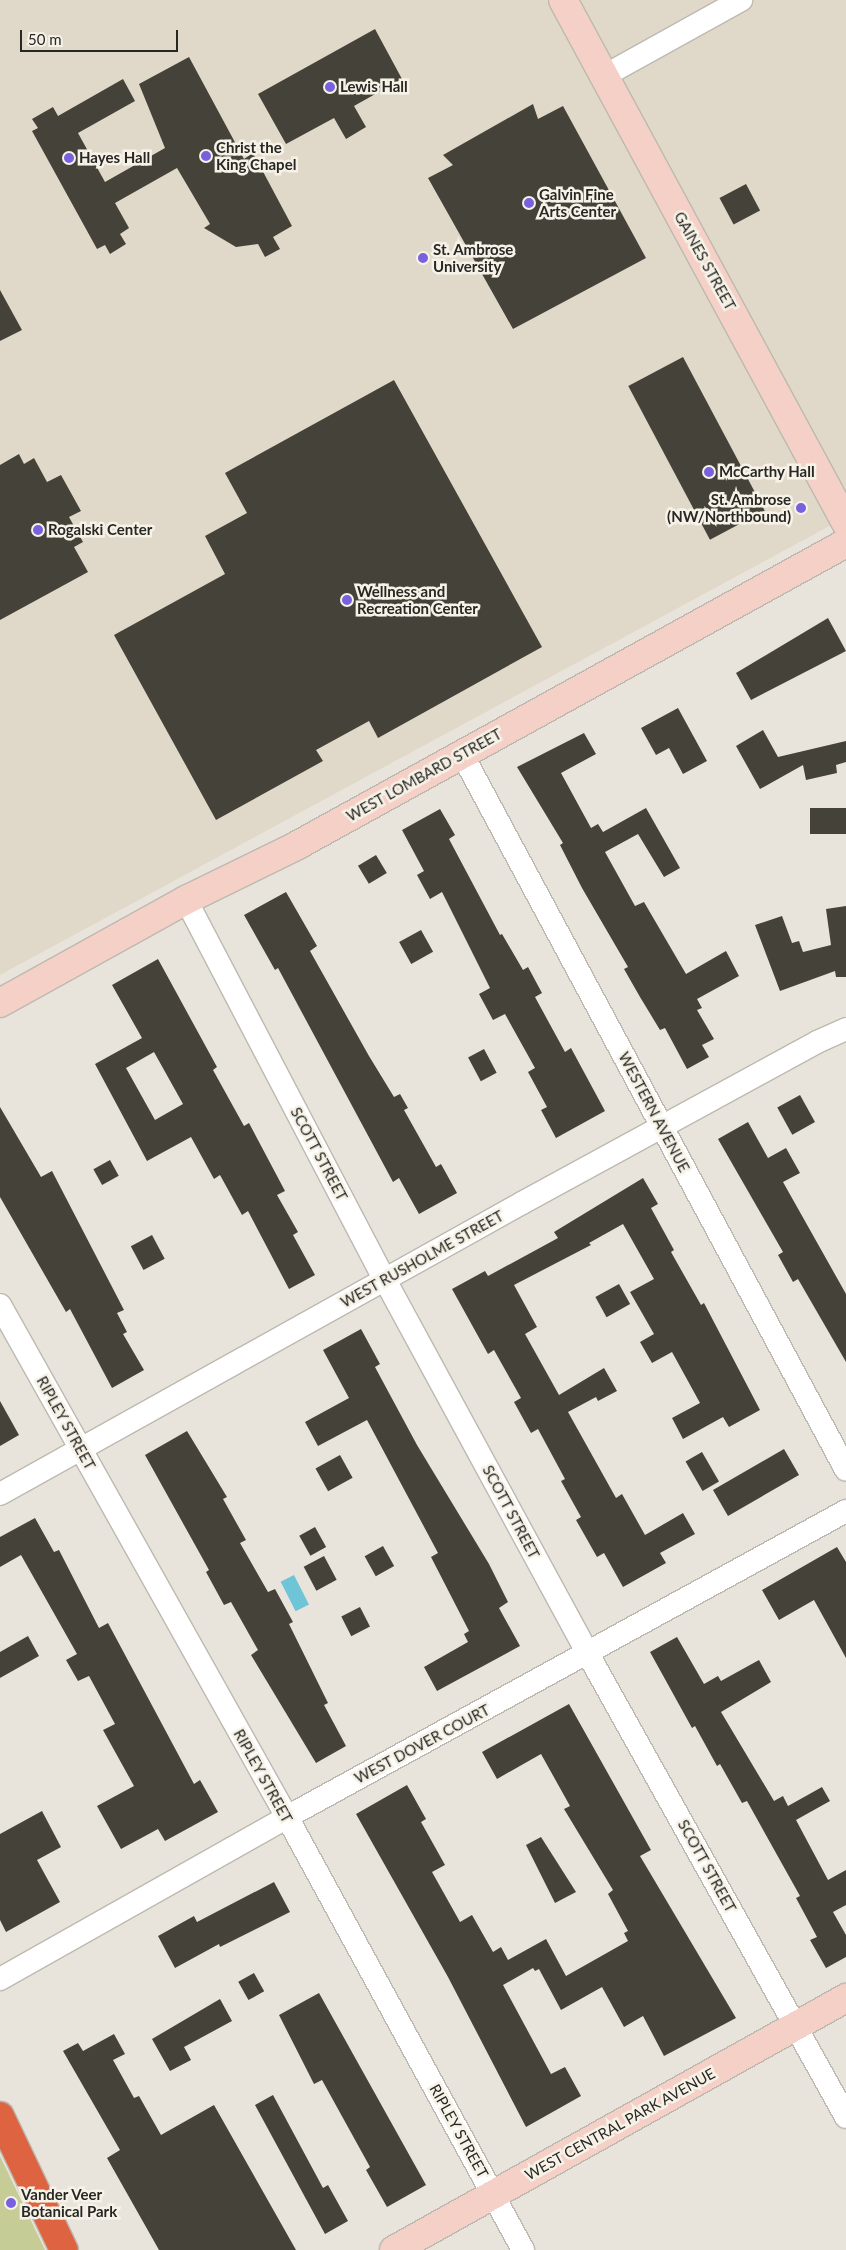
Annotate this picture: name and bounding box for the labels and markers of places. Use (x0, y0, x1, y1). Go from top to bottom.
place label: Lewis Hall (340, 78, 408, 96)
marker: Lewis Hall (324, 81, 336, 93)
place label: Christ the King Chapel (216, 138, 296, 173)
place label: Hayes Hall (79, 149, 150, 167)
marker: Christ the King Chapel (200, 150, 212, 162)
marker: Hayes Hall (63, 152, 75, 164)
place label: Galvin Fine Arts Center (539, 185, 616, 220)
marker: Galvin Fine Arts Center (523, 197, 535, 209)
place label: St. Ambrose University (433, 240, 514, 275)
marker: St. Ambrose University (417, 252, 429, 264)
place label: McCarthy Hall (719, 463, 815, 481)
marker: McCarthy Hall (703, 466, 715, 478)
place label: St. Ambrose (NW/Northbound) (667, 490, 791, 525)
marker: St. Ambrose (NW/Northbound) (795, 502, 807, 514)
place label: Rogalski Center (48, 521, 152, 539)
marker: Rogalski Center (32, 524, 44, 536)
place label: Wellness and Recreation Center (357, 582, 478, 617)
marker: Wellness and Recreation Center (341, 594, 353, 606)
place label: Vander Veer Botanical Park (21, 2185, 117, 2220)
marker: Vander Veer Botanical Park (5, 2197, 17, 2209)

